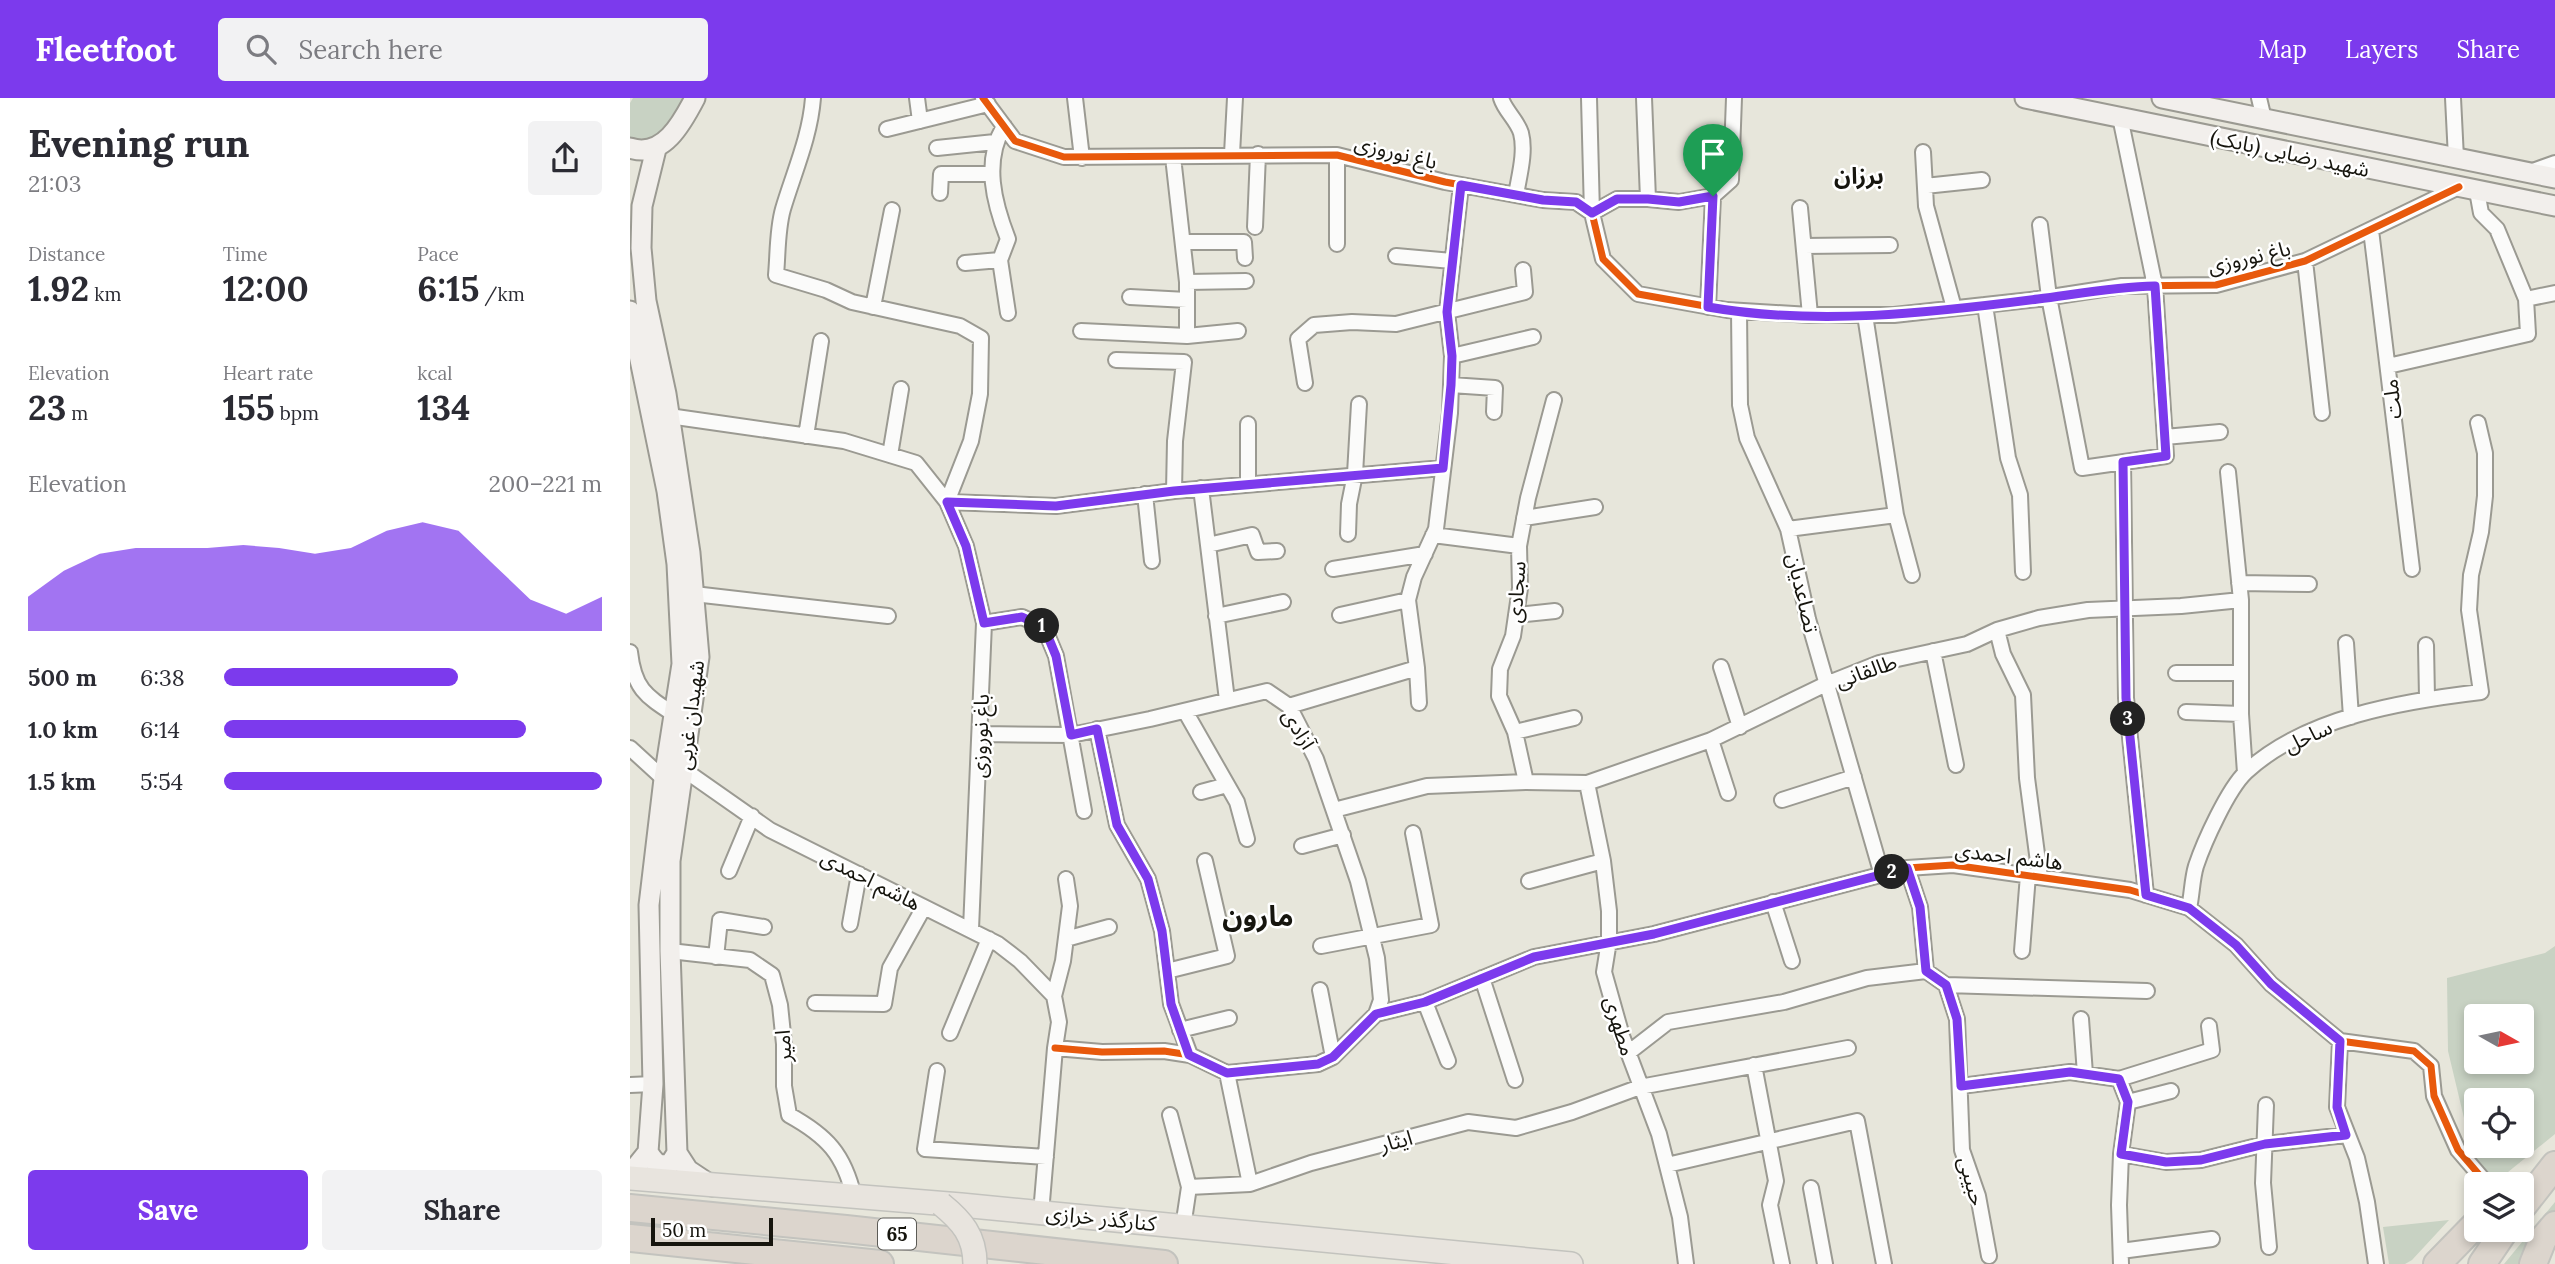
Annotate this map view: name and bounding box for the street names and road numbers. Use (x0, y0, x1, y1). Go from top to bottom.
street label: شهید رضایی (بابک) (2208, 123, 2372, 183)
street label: باغ نوروزی (1351, 129, 1440, 177)
street label: باغ نوروزی (2205, 234, 2294, 282)
street label: ملت (2376, 378, 2408, 420)
street label: تصاعدیان (1781, 551, 1825, 635)
street label: سجادی (1500, 560, 1532, 624)
street label: طالقانی (1832, 648, 1900, 694)
street label: شهیدان غربی (670, 659, 710, 771)
street label: باغ نوروزی (965, 693, 997, 779)
street label: آزادی (1276, 704, 1322, 755)
street label: ساحل (2280, 713, 2336, 759)
street label: هاشم احمدی (1953, 836, 2065, 878)
street label: هاشم احمدی (816, 843, 926, 918)
street label: مطهری (1598, 993, 1642, 1059)
street label: امیر (769, 1029, 797, 1064)
street label: ایثار (1376, 1124, 1415, 1159)
street label: حبیبی (1952, 1153, 1992, 1209)
street label: کنارگذر خرازی (1045, 1199, 1158, 1237)
road number: 65 (878, 1218, 916, 1250)

